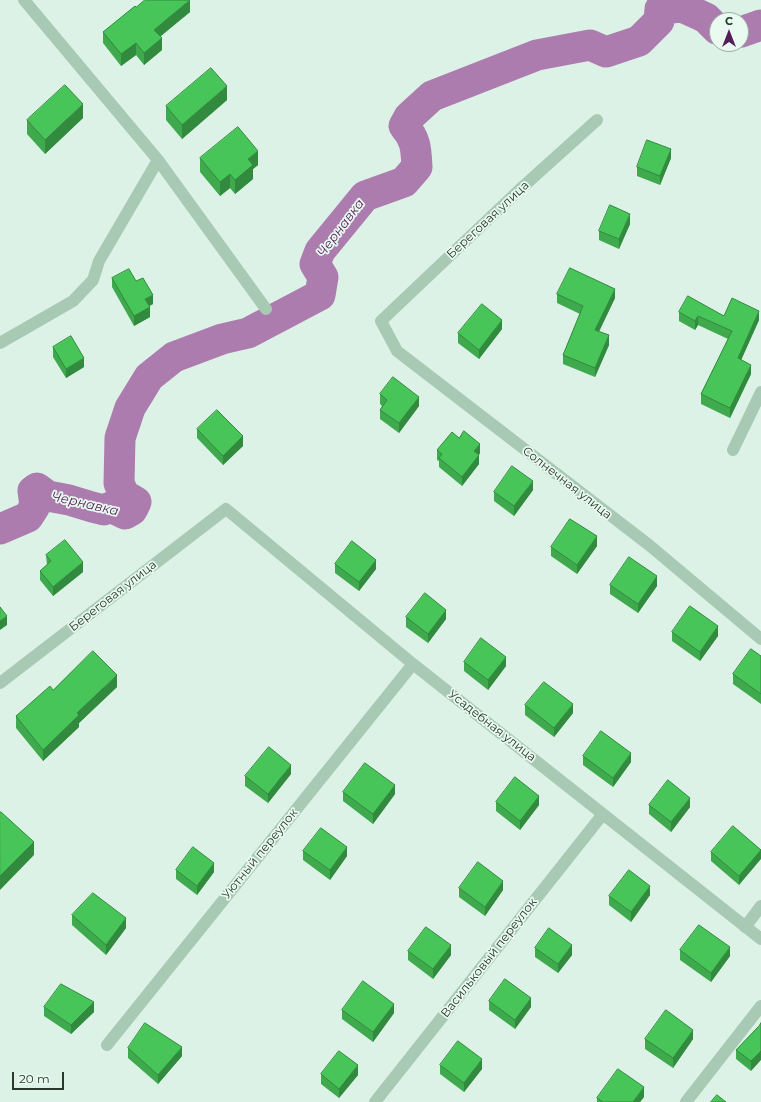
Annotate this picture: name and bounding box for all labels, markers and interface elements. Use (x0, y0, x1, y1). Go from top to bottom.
north arrow (709, 12, 749, 52)
text: С (725, 14, 733, 28)
street label: Береговая улица (444, 178, 532, 262)
water label: Чернавка (314, 196, 368, 260)
street label: Солнечная улица (520, 444, 614, 522)
water label: Чернавка (50, 489, 120, 519)
street label: Береговая улица (66, 557, 160, 635)
street label: Усадебная улица (445, 687, 539, 765)
street label: Уютный переулок (219, 806, 301, 902)
street label: Васильковый переулок (438, 895, 540, 1021)
scale bar (14, 1064, 66, 1090)
text: 20 m (19, 1071, 50, 1086)

